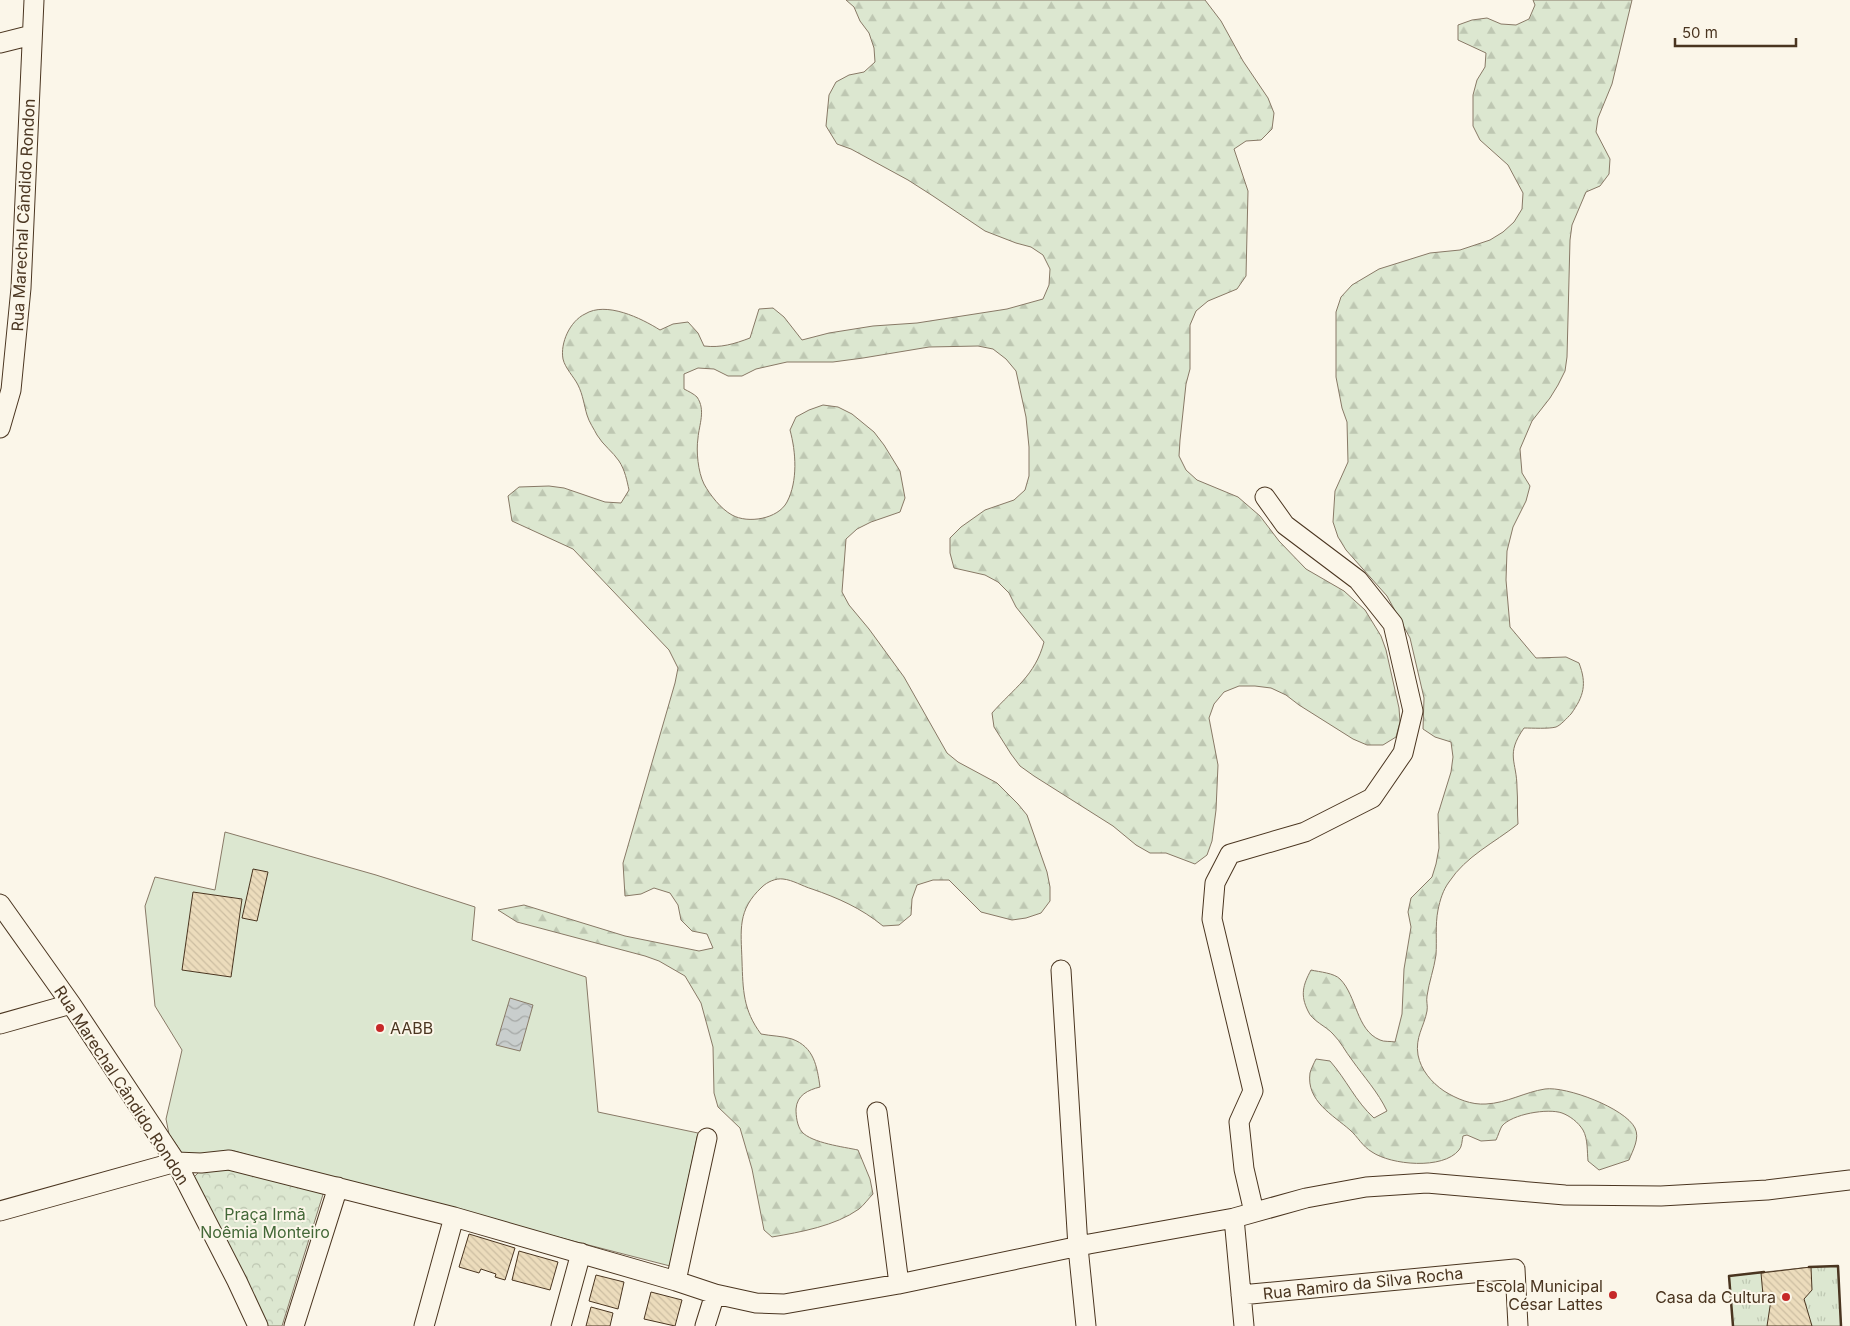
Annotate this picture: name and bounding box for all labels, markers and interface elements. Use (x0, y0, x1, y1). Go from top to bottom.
scale bar (1675, 15, 1796, 47)
text: 50 m (1682, 23, 1718, 42)
street label: Rua Marechal Cândido Rondon (7, 98, 39, 332)
street label: Rua Marechal Cândido Rondon (50, 982, 194, 1188)
place label: AABB (390, 1018, 433, 1038)
marker: AABB (374, 1022, 386, 1034)
park label: Praça Irmã Noêmia Monteiro (200, 1204, 330, 1242)
street label: Rua Ramiro da Silva Rocha (1262, 1263, 1464, 1303)
place label: Escola Municipal César Lattes (1476, 1276, 1603, 1314)
place label: Casa da Cultura (1655, 1287, 1776, 1307)
marker: Escola Municipal César Lattes (1607, 1289, 1619, 1301)
marker: Casa da Cultura (1780, 1291, 1792, 1303)

